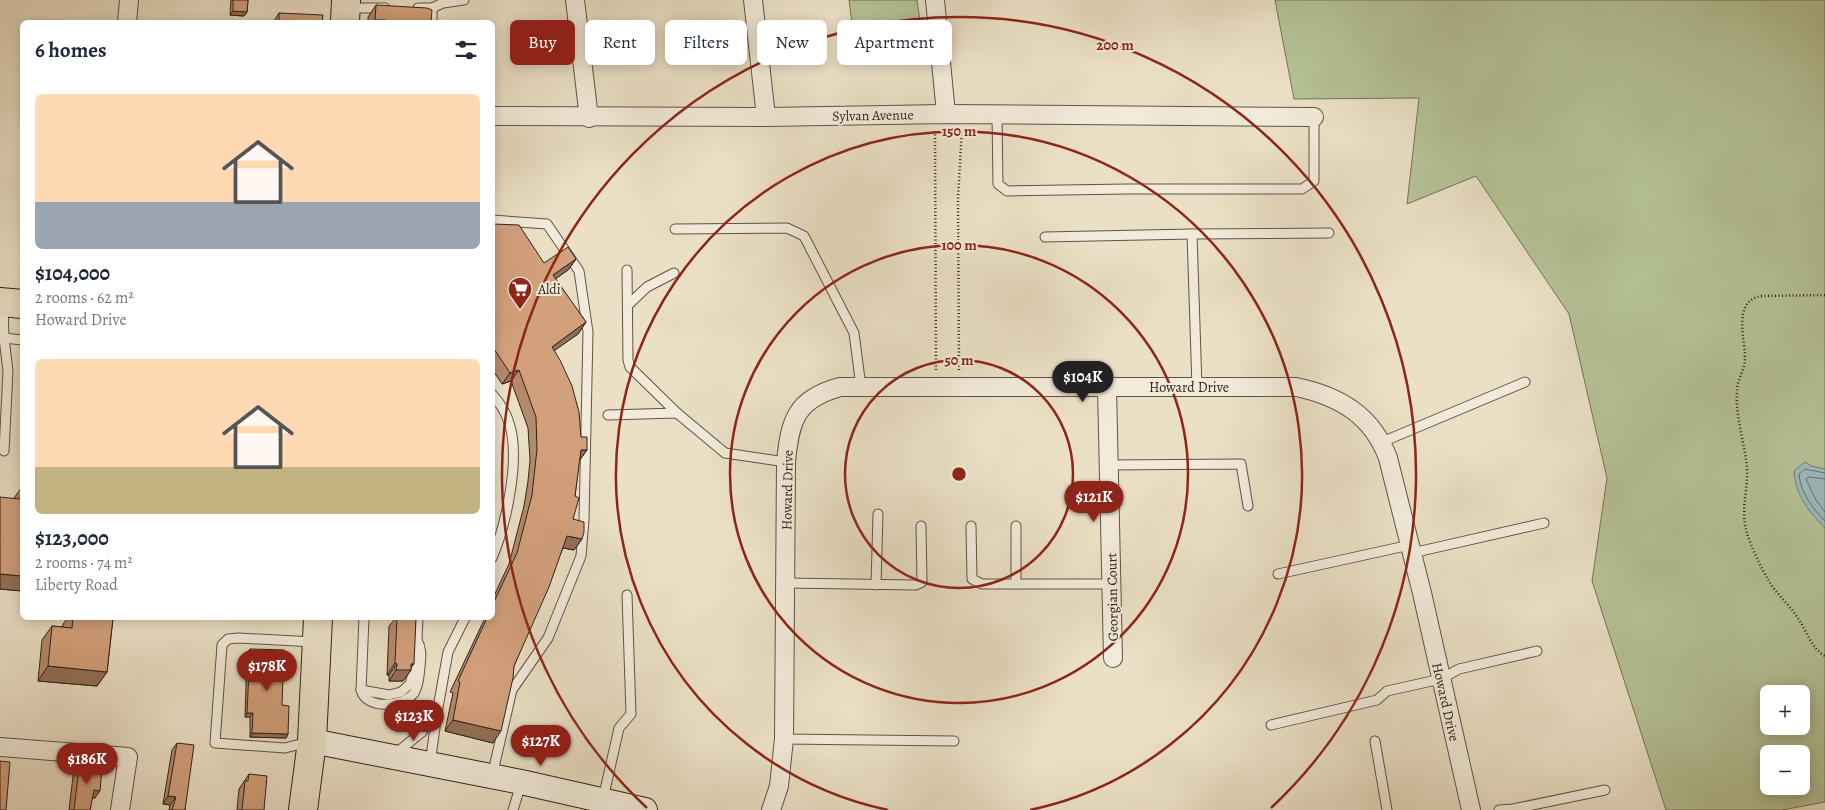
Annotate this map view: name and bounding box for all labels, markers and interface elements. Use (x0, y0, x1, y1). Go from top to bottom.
chip: Buy (510, 20, 575, 65)
chip: Rent (585, 20, 655, 65)
chip: Filters (665, 20, 747, 65)
chip: New (757, 20, 827, 65)
chip: Apartment (837, 20, 952, 65)
text: 200 m (1096, 35, 1134, 55)
text: 6 homes (35, 36, 107, 64)
icon: filters (452, 36, 480, 64)
street label: Sylvan Avenue (832, 105, 914, 126)
text: 150 m (942, 121, 977, 141)
icon: home (213, 127, 303, 217)
text: 100 m (941, 235, 977, 255)
text: $104,000 (35, 259, 110, 287)
supermarket icon: Aldi (507, 276, 533, 310)
place label: Aldi (537, 280, 561, 299)
text: 2 rooms · 62 m² (35, 287, 134, 309)
text: Howard Drive (35, 309, 127, 331)
text: 50 m (944, 350, 974, 370)
pin: $104K (1048, 360, 1118, 403)
text: $104K (1063, 366, 1103, 388)
street label: Howard Drive (1149, 378, 1229, 397)
icon: home (213, 392, 303, 482)
street label: Howard Drive (777, 450, 798, 530)
centre of rings (950, 465, 968, 483)
pin: $121K (1059, 480, 1129, 523)
text: $121K (1075, 486, 1113, 508)
text: $123,000 (35, 524, 109, 552)
text: 2 rooms · 74 m² (35, 552, 133, 574)
street label: Georgian Court (1102, 552, 1123, 641)
text: Liberty Road (35, 574, 118, 596)
pin: $178K (232, 650, 302, 692)
text: $178K (248, 655, 286, 677)
street label: Howard Drive (1427, 661, 1464, 743)
map controls (1760, 685, 1810, 795)
button: + (1760, 685, 1810, 735)
pin: $123K (379, 700, 449, 742)
text: $123K (395, 705, 433, 727)
pin: $127K (506, 724, 576, 767)
text: $127K (522, 730, 560, 752)
pin: $186K (52, 742, 122, 785)
button: − (1760, 745, 1810, 795)
text: $186K (68, 748, 106, 770)

